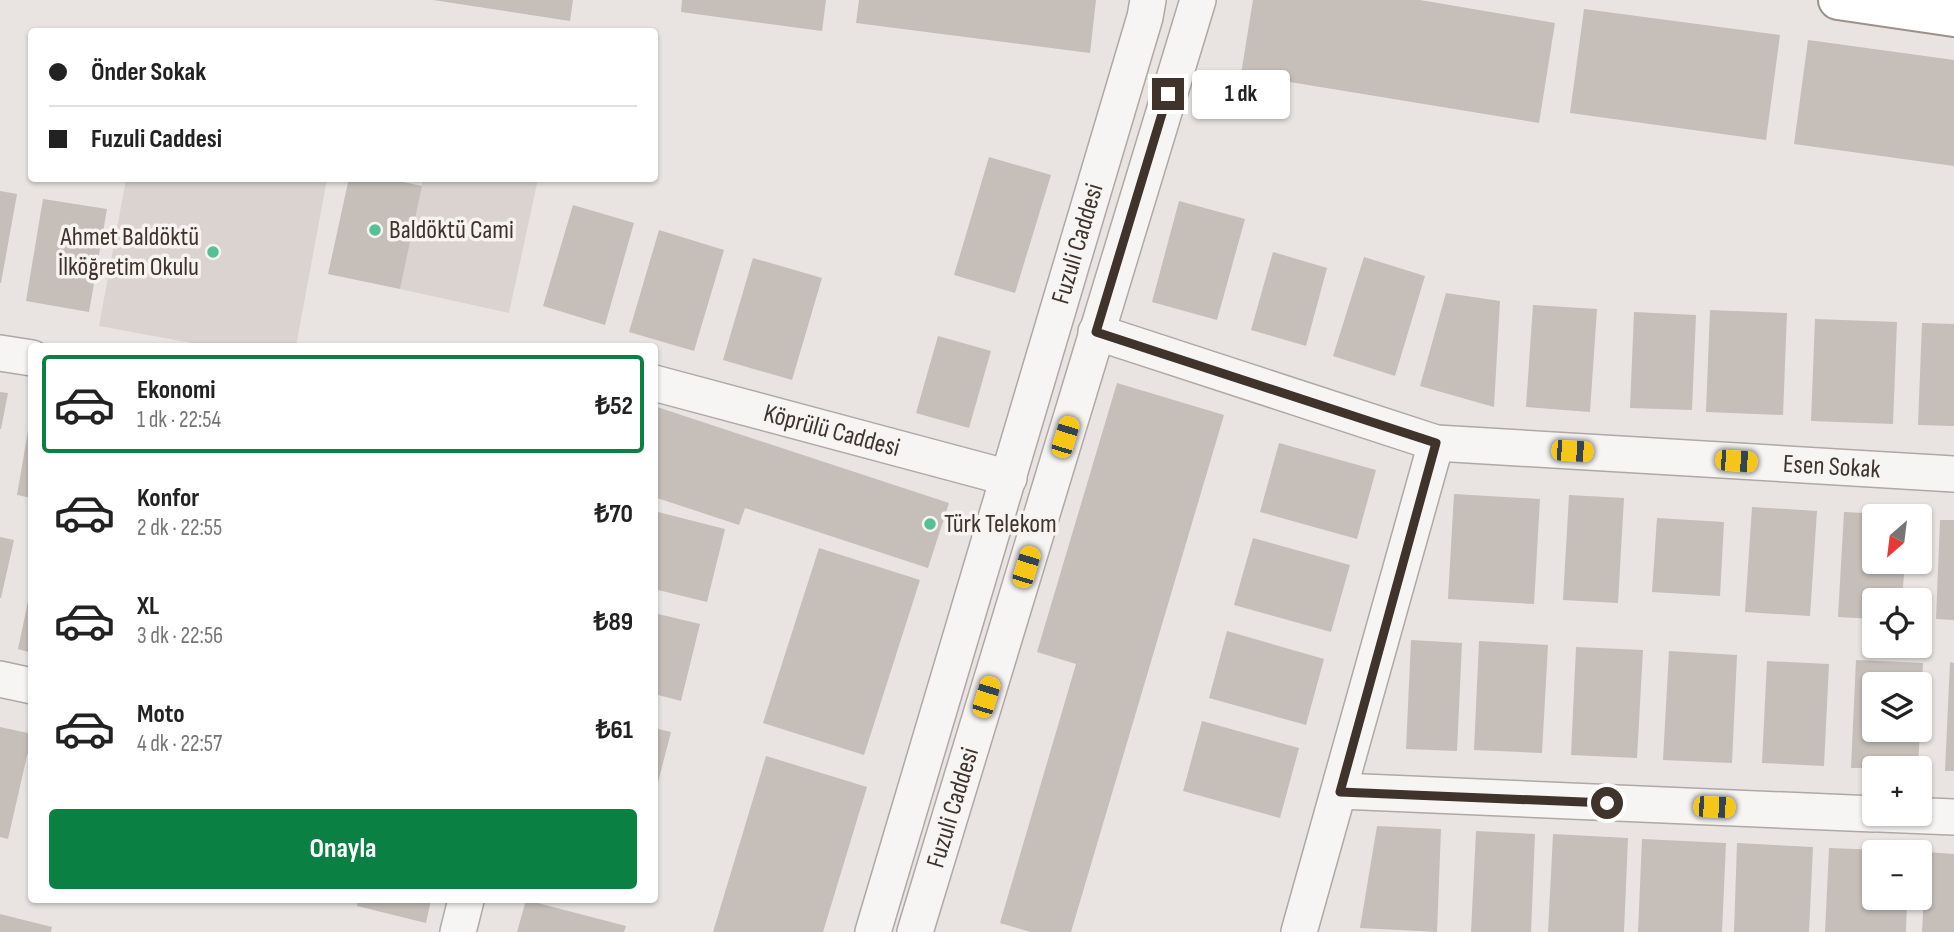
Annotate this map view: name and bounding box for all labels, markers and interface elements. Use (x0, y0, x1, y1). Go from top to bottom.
text: Önder Sokak (91, 57, 206, 88)
callout: 1 dk (1192, 70, 1290, 119)
route end (1152, 78, 1184, 110)
text: 1 dk (1225, 80, 1257, 108)
text: Fuzuli Caddesi (91, 124, 222, 155)
street label: Fuzuli Caddesi (1045, 180, 1110, 308)
place label: Baldöktü Cami (389, 215, 514, 246)
place label: Ahmet Baldöktü İlköğretim Okulu (58, 222, 199, 283)
marker: Baldöktü Cami (367, 222, 383, 238)
marker: Ahmet Baldöktü İlköğretim Okulu (205, 244, 221, 260)
icon: car (53, 373, 116, 436)
text: Ekonomi (137, 375, 216, 406)
text: ₺52 (595, 391, 633, 422)
street label: Köprülü Caddesi (760, 398, 903, 464)
text: 1 dk · 22:54 (137, 406, 221, 434)
car (1049, 414, 1082, 460)
car (1551, 439, 1594, 463)
street label: Esen Sokak (1782, 448, 1881, 485)
car (1715, 449, 1758, 473)
icon: car (53, 481, 116, 544)
text: Konfor (137, 483, 199, 514)
text: ₺70 (595, 499, 633, 530)
north arrow (1862, 504, 1932, 574)
map controls (1862, 504, 1932, 910)
place label: Türk Telekom (944, 509, 1057, 540)
text: 2 dk · 22:55 (137, 514, 222, 542)
marker: Türk Telekom (922, 516, 938, 532)
car (1010, 544, 1043, 590)
button: locate (1862, 588, 1932, 658)
icon: car (53, 589, 116, 652)
text: XL (137, 591, 159, 622)
text: ₺89 (594, 607, 633, 638)
text: 3 dk · 22:56 (137, 622, 223, 650)
button: layers (1862, 672, 1932, 742)
car (970, 674, 1003, 720)
icon: car (53, 697, 116, 760)
text: Moto (137, 699, 185, 730)
text: ₺61 (596, 715, 633, 746)
text: 4 dk · 22:57 (137, 730, 222, 758)
street label: Fuzuli Caddesi (920, 744, 986, 871)
button: + (1862, 756, 1932, 826)
route start (1591, 787, 1623, 819)
car (1693, 796, 1736, 818)
button: Onayla (49, 809, 637, 889)
button: − (1862, 840, 1932, 910)

